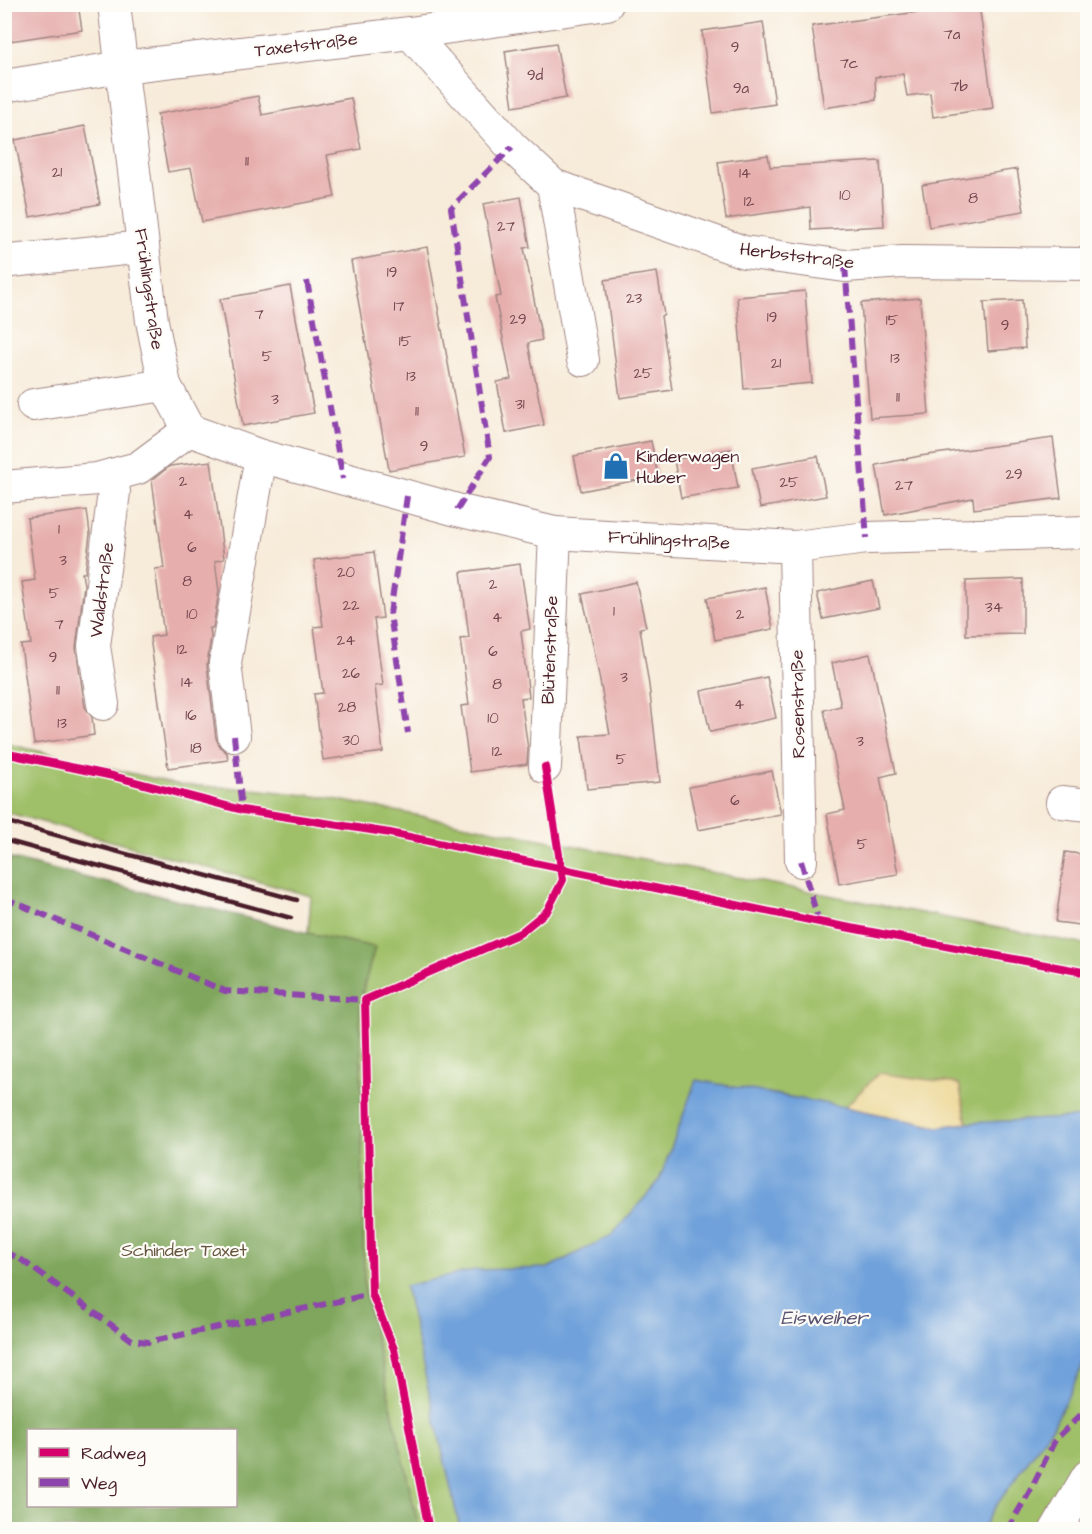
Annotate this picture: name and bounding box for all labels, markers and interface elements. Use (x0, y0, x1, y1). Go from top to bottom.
house number: 7a (944, 24, 961, 45)
street label: Taxetstraße (253, 26, 359, 64)
house number: 9 (731, 37, 739, 58)
house number: 7c (840, 53, 859, 74)
house number: 9d (527, 65, 543, 86)
house number: 7b (950, 76, 968, 97)
house number: 9a (733, 78, 749, 99)
house number: 11 (245, 151, 249, 172)
house number: 21 (52, 162, 62, 183)
house number: 14 (739, 163, 751, 184)
house number: 10 (839, 185, 851, 206)
house number: 8 (968, 188, 978, 209)
house number: 12 (744, 191, 755, 212)
house number: 27 (497, 216, 515, 237)
street label: Frühlingstraße (127, 227, 170, 352)
street label: Herbststraße (738, 237, 856, 275)
house number: 19 (387, 262, 397, 283)
house number: 23 (626, 288, 642, 309)
house number: 17 (393, 296, 405, 317)
house number: 7 (254, 304, 264, 325)
house number: 19 (767, 307, 777, 328)
house number: 29 (509, 309, 527, 330)
house number: 15 (886, 310, 899, 331)
house number: 9 (1001, 315, 1009, 336)
house number: 15 (399, 331, 412, 352)
house number: 5 (262, 346, 273, 367)
house number: 13 (890, 348, 900, 369)
house number: 21 (771, 353, 781, 374)
house number: 25 (633, 363, 653, 384)
house number: 13 (406, 366, 416, 387)
house number: 11 (896, 387, 900, 408)
house number: 3 (271, 389, 279, 410)
house number: 31 (515, 394, 525, 415)
house number: 11 (415, 401, 419, 422)
house number: 9 (420, 436, 428, 457)
place label: Kinderwagen Huber (636, 444, 739, 490)
shop icon: Kinderwagen Huber (601, 451, 631, 481)
house number: 29 (1005, 464, 1023, 485)
house number: 2 (179, 471, 188, 492)
house number: 25 (779, 472, 799, 493)
house number: 27 (895, 475, 913, 496)
house number: 4 (183, 504, 193, 525)
house number: 1 (58, 519, 60, 540)
street label: Frühlingstraße (607, 524, 731, 557)
house number: 6 (187, 537, 197, 558)
street label: Waldstraße (84, 541, 120, 639)
house number: 3 (59, 550, 67, 571)
house number: 20 (337, 562, 356, 583)
house number: 8 (182, 571, 192, 592)
house number: 2 (489, 574, 498, 595)
house number: 5 (49, 583, 60, 604)
house number: 22 (342, 595, 360, 616)
street label: Blütenstraße (536, 595, 564, 705)
house number: 34 (985, 597, 1003, 618)
house number: 1 (613, 601, 615, 622)
house number: 10 (186, 604, 198, 625)
house number: 2 (736, 604, 745, 625)
house number: 4 (492, 607, 502, 628)
house number: 7 (54, 614, 64, 635)
house number: 24 (337, 630, 355, 651)
house number: 12 (177, 639, 188, 660)
house number: 6 (488, 641, 498, 662)
house number: 9 (49, 647, 57, 668)
street label: Rosenstraße (785, 649, 811, 759)
house number: 26 (342, 663, 361, 684)
house number: 3 (620, 667, 628, 688)
house number: 14 (181, 672, 193, 693)
house number: 8 (492, 674, 502, 695)
house number: 11 (56, 680, 60, 701)
house number: 4 (734, 694, 744, 715)
house number: 28 (338, 697, 356, 718)
house number: 16 (185, 705, 197, 726)
house number: 10 (487, 708, 499, 729)
house number: 13 (57, 713, 67, 734)
house number: 30 (342, 730, 360, 751)
house number: 3 (856, 731, 864, 752)
house number: 18 (190, 738, 202, 759)
house number: 12 (492, 741, 503, 762)
house number: 5 (616, 749, 627, 770)
house number: 6 (730, 790, 740, 811)
house number: 5 (857, 834, 868, 855)
park label: Schinder Taxet (121, 1238, 248, 1263)
water label: Eisweiher (781, 1304, 869, 1332)
legend (27, 1429, 237, 1507)
text: Radweg (81, 1441, 146, 1467)
text: Weg (81, 1471, 117, 1497)

